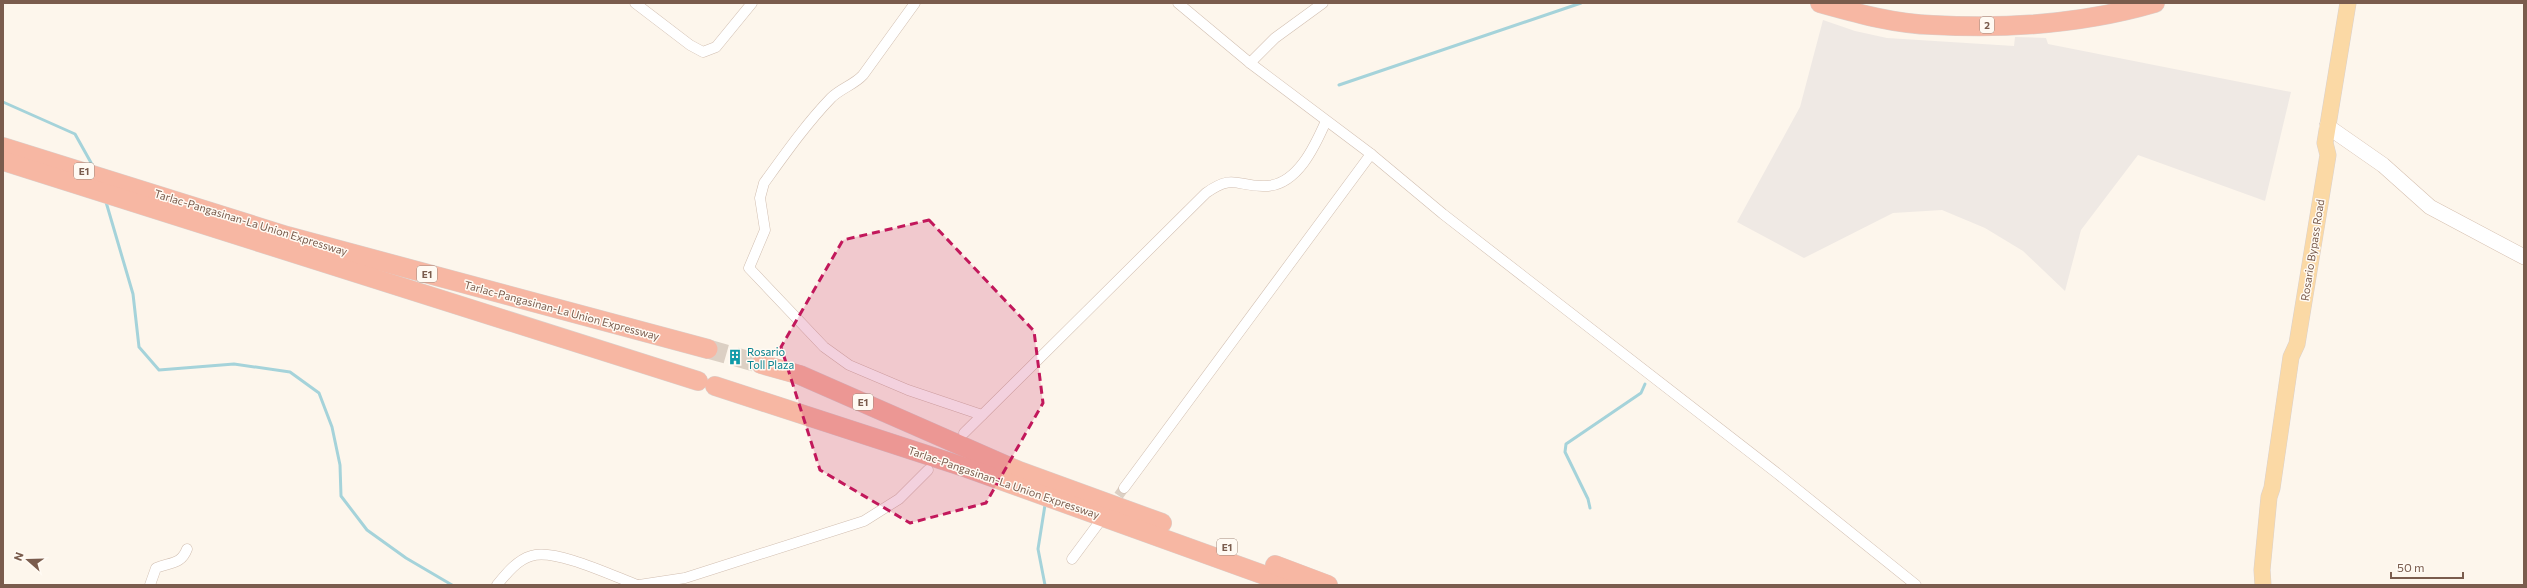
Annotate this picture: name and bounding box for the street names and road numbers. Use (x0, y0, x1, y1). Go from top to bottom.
road number: 2 (1980, 17, 1994, 33)
road number: E1 (74, 163, 94, 179)
street label: Tarlac-Pangasinan-La Union Expressway (153, 186, 350, 258)
street label: Rosario Bypass Road (2298, 198, 2326, 302)
road number: E1 (417, 266, 437, 282)
street label: Tarlac-Pangasinan-La Union Expressway (463, 278, 661, 342)
road number: E1 (853, 394, 873, 410)
street label: Tarlac-Pangasinan-La Union Expressway (907, 443, 1102, 521)
road number: E1 (1217, 539, 1237, 555)

